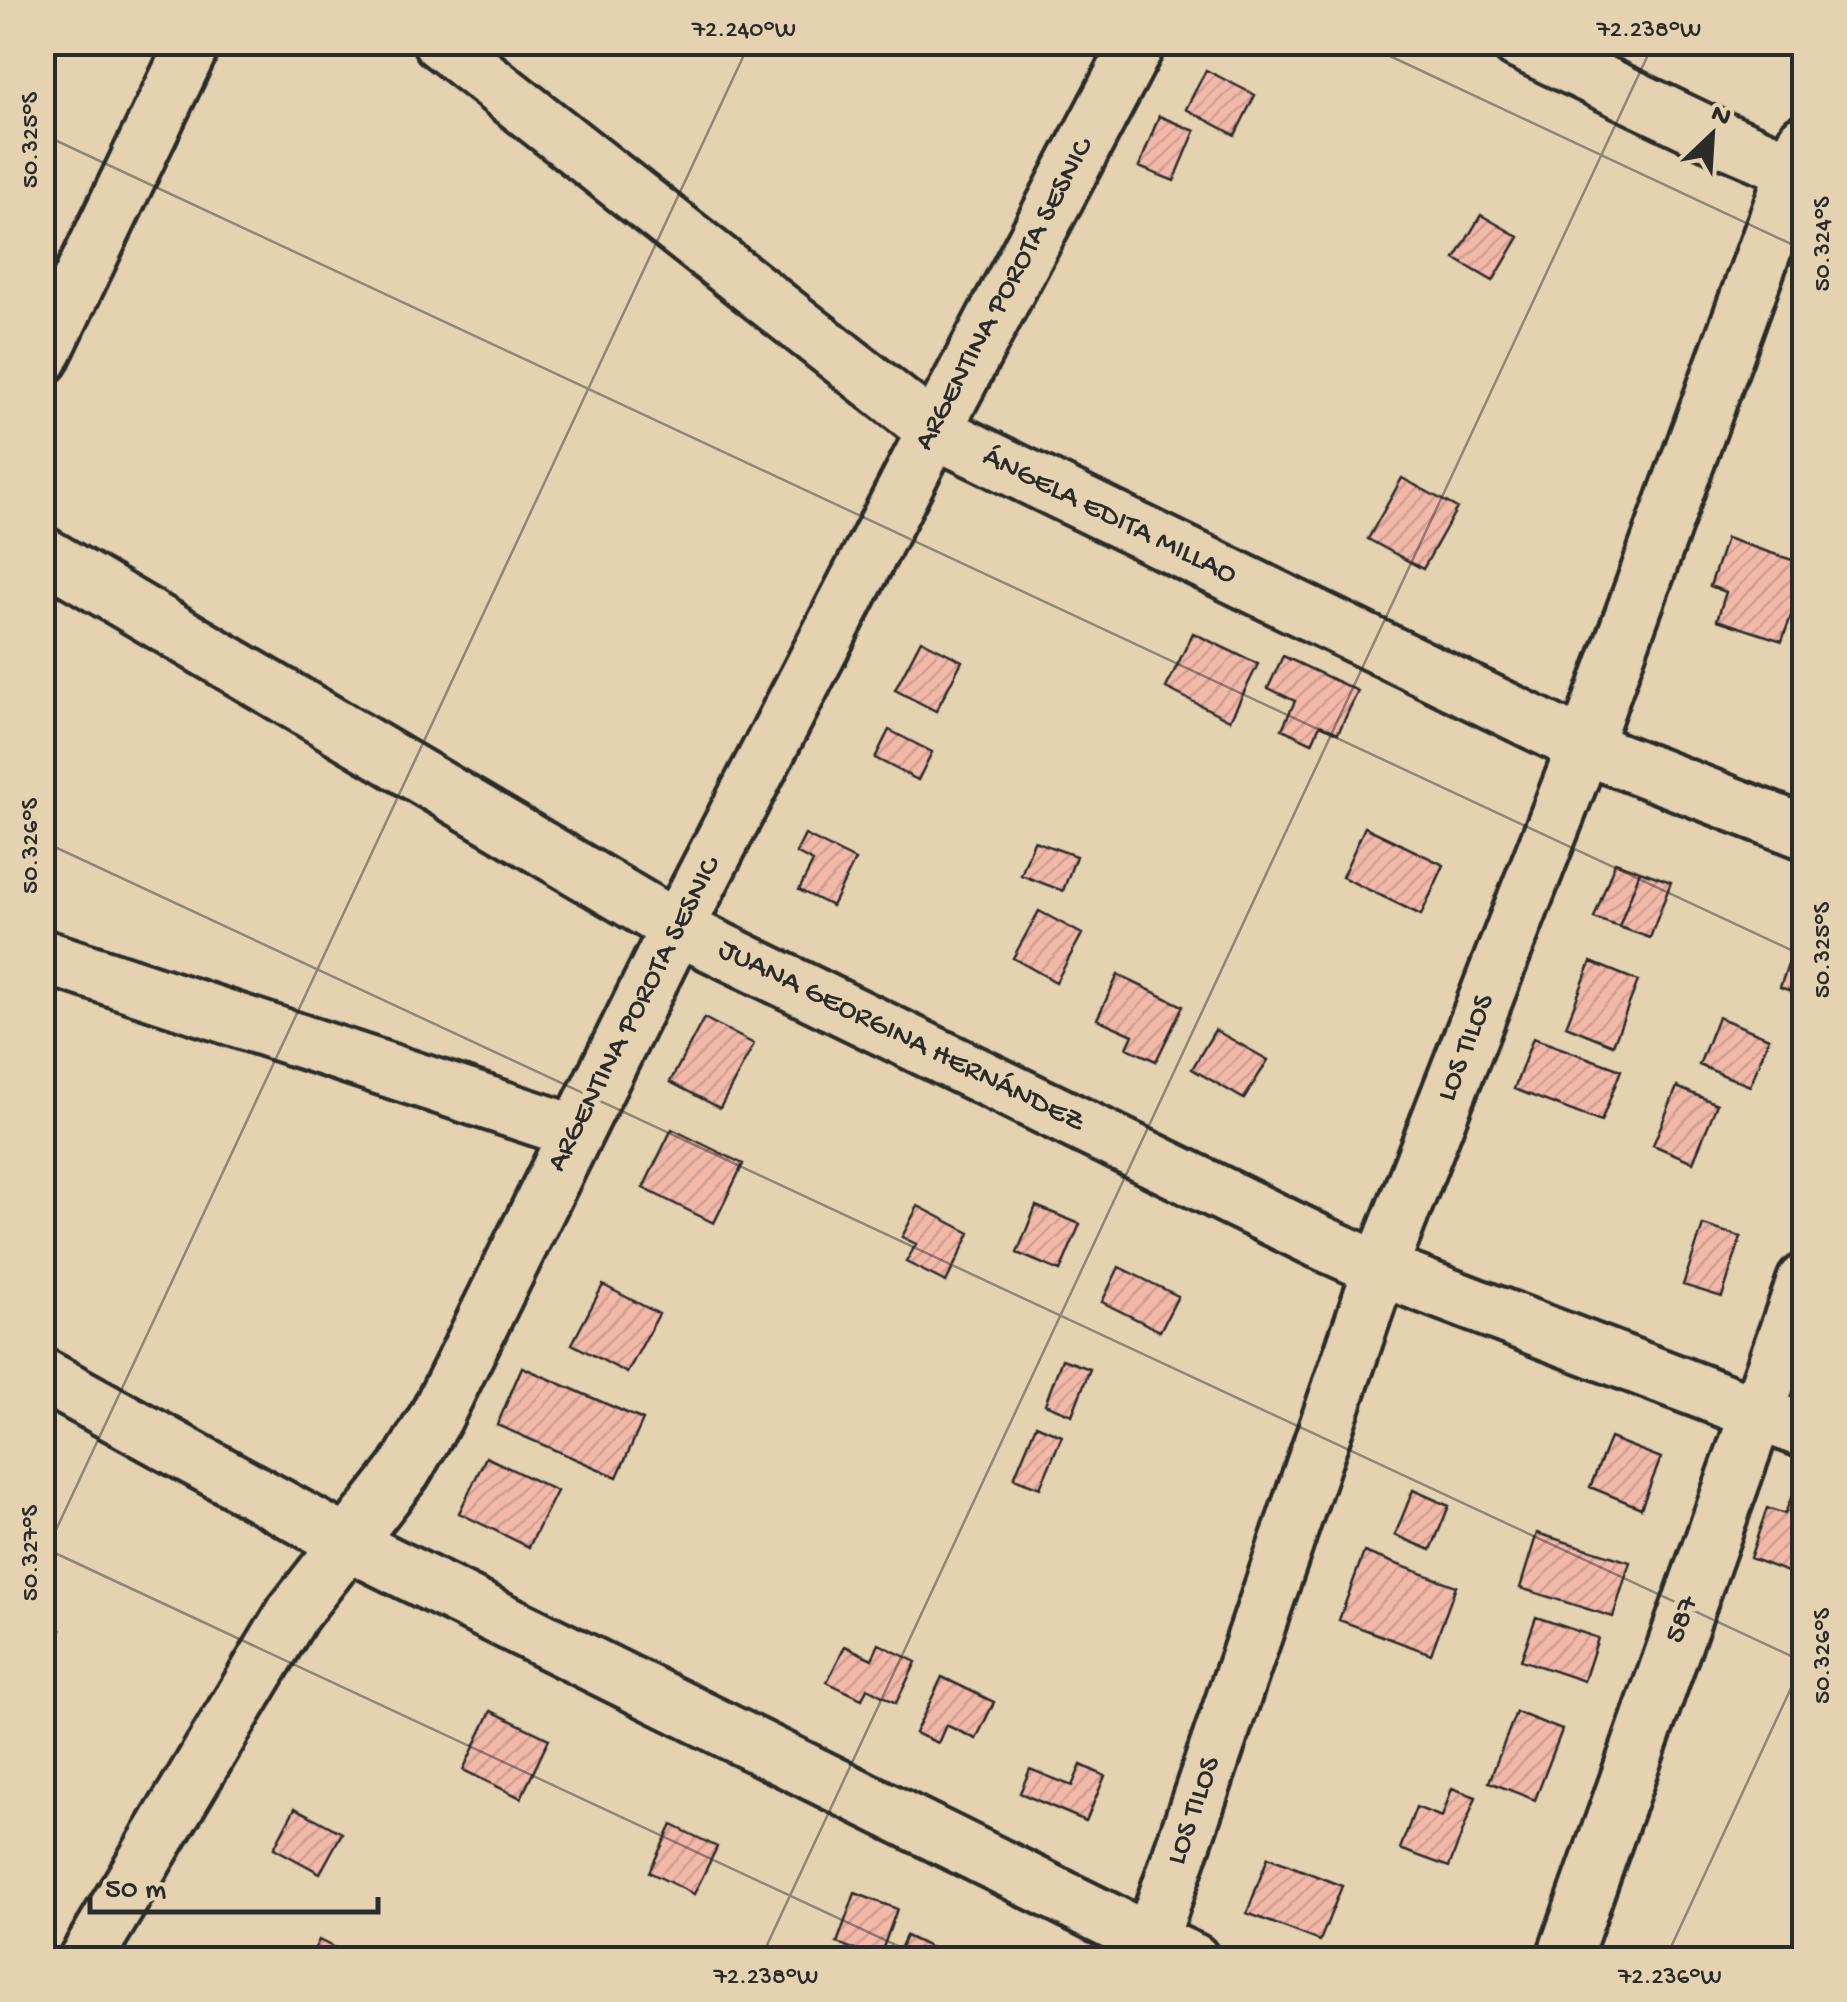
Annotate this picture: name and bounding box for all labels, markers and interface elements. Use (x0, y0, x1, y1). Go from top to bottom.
text: 72.240°W (691, 17, 796, 46)
text: 72.238°W (1596, 17, 1701, 46)
north arrow (1662, 85, 1762, 185)
text: 50.325°S (18, 91, 47, 188)
text: N (1705, 98, 1736, 135)
street label: ARGENTINA POROTA SESNIC (908, 132, 1103, 457)
text: 50.324°S (1810, 196, 1839, 292)
street label: ÁNGELA EDITA MILLAO (976, 439, 1242, 594)
text: 50.326°S (18, 798, 47, 894)
street label: ARGENTINA POROTA SESNIC (540, 850, 730, 1178)
text: 50.325°S (1810, 901, 1839, 998)
street label: JUANA GEORGINA HERNÁNDEZ (712, 932, 1091, 1141)
street label: LOS TILOS (1431, 989, 1503, 1106)
text: 50.327°S (18, 1504, 47, 1601)
street label: 587 (1658, 1590, 1708, 1648)
text: 50.326°S (1810, 1608, 1839, 1704)
street label: LOS TILOS (1160, 1752, 1230, 1870)
scale bar (90, 1852, 378, 1914)
text: 50 m (105, 1874, 166, 1909)
text: 72.238°W (713, 1964, 818, 1993)
text: 72.236°W (1617, 1964, 1722, 1993)

